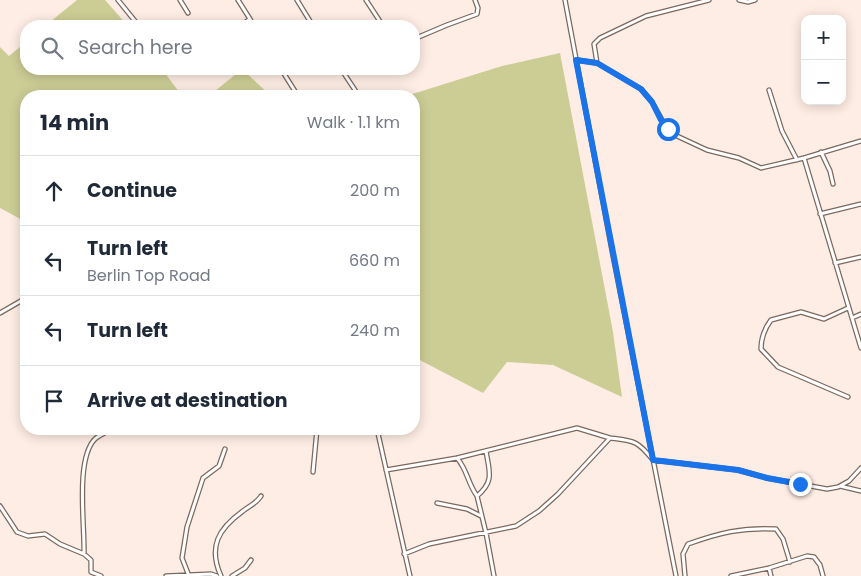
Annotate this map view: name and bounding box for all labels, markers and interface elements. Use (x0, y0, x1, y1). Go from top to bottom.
map controls (801, 15, 846, 105)
button: + (801, 15, 846, 60)
search box (20, 20, 420, 75)
icon: search (38, 34, 66, 62)
text: Search here (78, 34, 192, 61)
button: − (801, 60, 846, 105)
text: 14 min (40, 108, 109, 137)
text: Walk · 1.1 km (307, 111, 400, 134)
route start (657, 118, 680, 141)
icon: ahead (40, 177, 68, 205)
text: Continue (87, 177, 177, 204)
text: 200 m (350, 179, 400, 202)
text: Turn left (87, 235, 168, 262)
icon: left (40, 247, 68, 275)
text: 660 m (349, 249, 400, 272)
text: Berlin Top Road (87, 264, 211, 287)
icon: left (40, 317, 68, 345)
text: Turn left (87, 317, 168, 344)
text: 240 m (350, 319, 400, 342)
icon: arrive (40, 387, 68, 415)
text: Arrive at destination (87, 387, 288, 414)
route end (789, 473, 812, 496)

